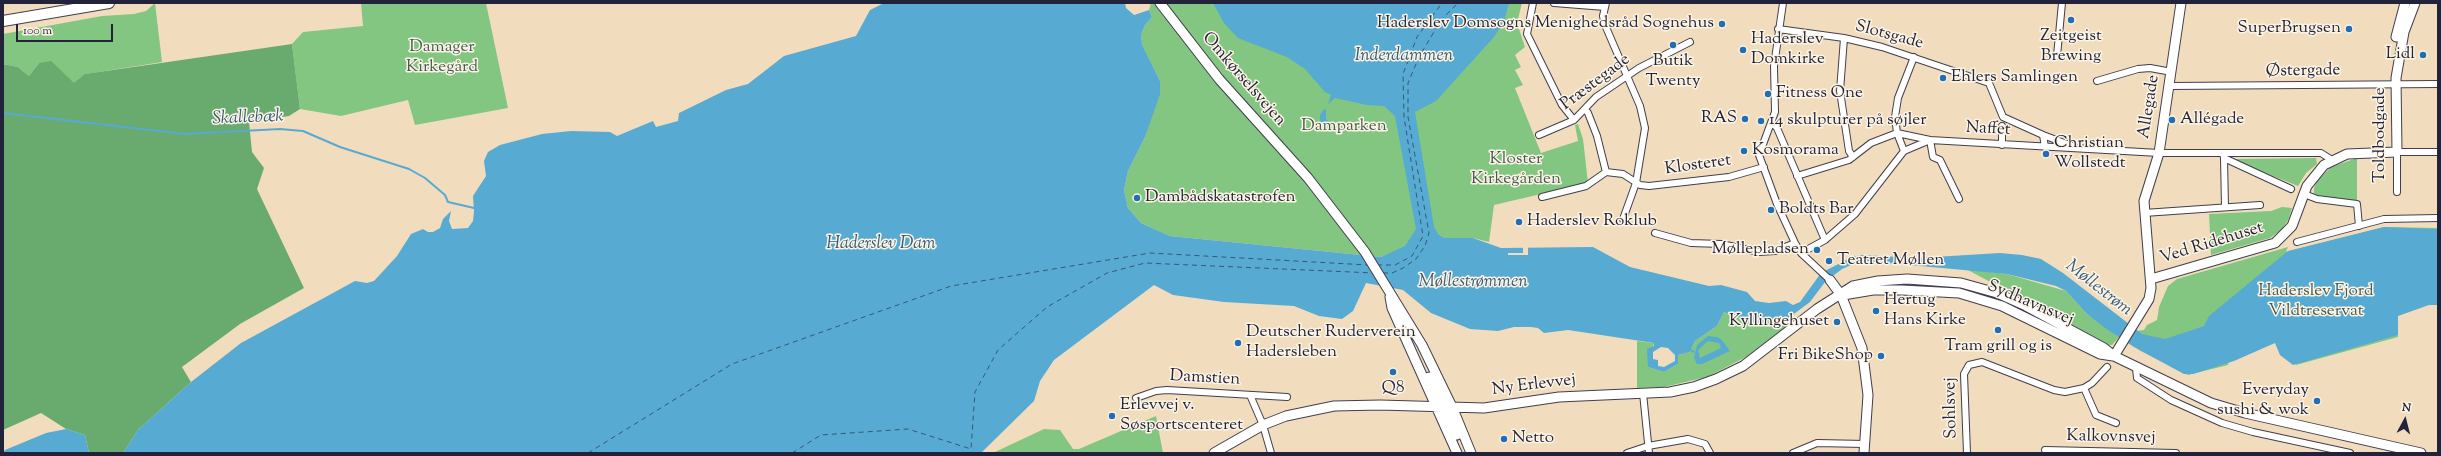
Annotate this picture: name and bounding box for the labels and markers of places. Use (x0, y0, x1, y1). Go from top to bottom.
place label: Haderslev Domsogns Menighedsråd Sognehus (1377, 14, 1714, 34)
marker: Zeitgeist Brewing (2066, 15, 2076, 25)
marker: Haderslev Domsogns Menighedsråd Sognehus (1717, 19, 1727, 29)
place label: SuperBrugsen (2238, 19, 2341, 39)
marker: SuperBrugsen (2344, 24, 2354, 34)
place label: Zeitgeist Brewing (2040, 27, 2102, 67)
place label: Haderslev Domkirke (1751, 30, 1825, 70)
marker: Butik Twenty (1668, 40, 1678, 50)
marker: Haderslev Domkirke (1738, 45, 1748, 55)
place label: Lidl (2386, 45, 2415, 65)
marker: Lidl (2418, 50, 2428, 60)
place label: Butik Twenty (1646, 52, 1700, 92)
place label: Ehlers Samlingen (1951, 68, 2078, 88)
marker: Ehlers Samlingen (1938, 73, 1948, 83)
place label: Fitness One (1776, 84, 1863, 104)
marker: Fitness One (1763, 89, 1773, 99)
place label: RAS (1701, 109, 1737, 129)
place label: Allégade (2180, 110, 2244, 130)
place label: 14 skulpturer på søjler (1769, 111, 1927, 131)
marker: RAS (1740, 114, 1750, 124)
marker: Allégade (2167, 115, 2177, 125)
marker: 14 skulpturer på søjler (1756, 116, 1766, 126)
place label: Christian Wollstedt (2054, 134, 2126, 174)
place label: Kosmorama (1752, 141, 1839, 161)
marker: Kosmorama (1739, 146, 1749, 156)
marker: Christian Wollstedt (2041, 149, 2051, 159)
place label: Dambådskatastrofen (1145, 188, 1296, 208)
marker: Dambådskatastrofen (1132, 193, 1142, 203)
place label: Boldts Bar (1779, 200, 1854, 220)
marker: Boldts Bar (1766, 205, 1776, 215)
place label: Haderslev Roklub (1527, 212, 1657, 232)
marker: Haderslev Roklub (1514, 217, 1524, 227)
place label: Møllepladsen (1711, 240, 1809, 260)
marker: Møllepladsen (1812, 245, 1822, 255)
place label: Teatret Møllen (1837, 251, 1944, 271)
marker: Teatret Møllen (1824, 256, 1834, 266)
place label: Hertug Hans Kirke (1884, 291, 1966, 331)
marker: Hertug Hans Kirke (1871, 306, 1881, 316)
place label: Kyllingehuset (1729, 312, 1829, 332)
marker: Kyllingehuset (1832, 317, 1842, 327)
place label: Deutscher Ruderverein Hadersleben (1246, 323, 1416, 363)
marker: Tram grill og is (1993, 325, 2003, 335)
place label: Tram grill og is (1944, 337, 2052, 357)
marker: Deutscher Ruderverein Hadersleben (1233, 338, 1243, 348)
place label: Fri BikeShop (1778, 346, 1873, 366)
marker: Fri BikeShop (1876, 351, 1886, 361)
marker: Q8 (1388, 367, 1398, 377)
place label: Q8 (1382, 379, 1404, 399)
place label: Everyday sushi & wok (2217, 381, 2309, 421)
place label: Erlevvej v. Søsportscenteret (1120, 396, 1243, 436)
marker: Everyday sushi & wok (2312, 396, 2322, 406)
marker: Erlevvej v. Søsportscenteret (1107, 411, 1117, 421)
place label: Netto (1512, 429, 1554, 449)
marker: Netto (1499, 434, 1509, 444)

